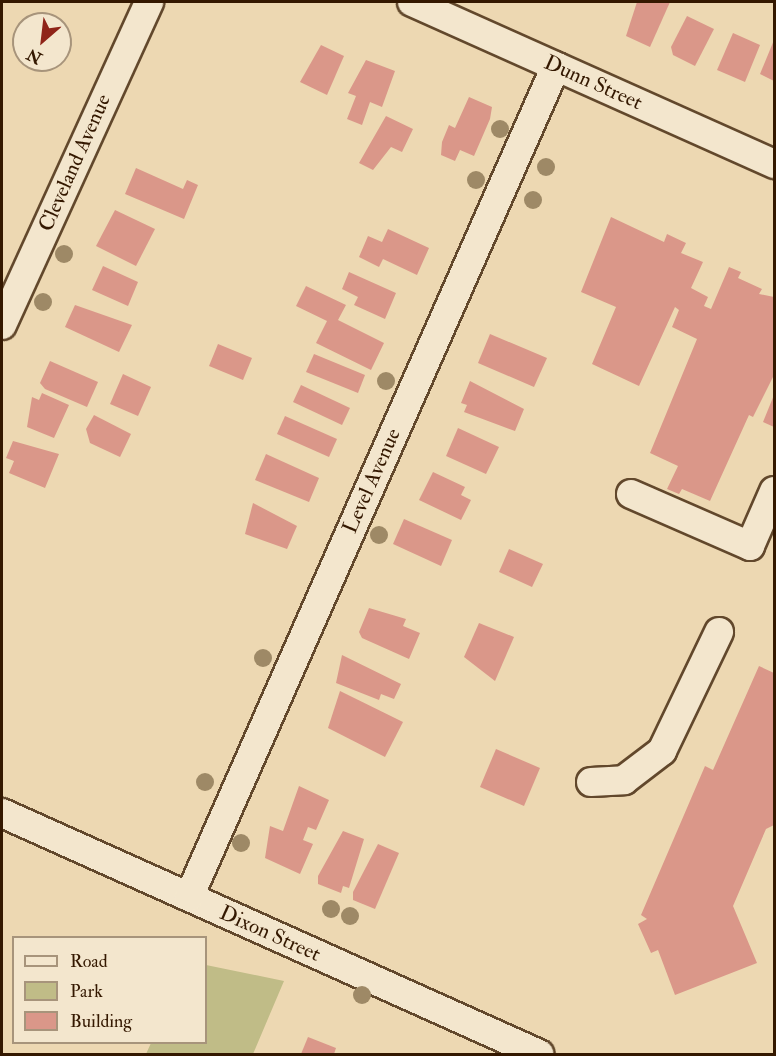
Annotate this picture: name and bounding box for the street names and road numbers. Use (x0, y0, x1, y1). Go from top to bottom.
street label: Dunn Street (540, 50, 646, 116)
street label: Cleveland Avenue (34, 91, 116, 235)
street label: Level Avenue (338, 425, 406, 537)
street label: Dixon Street (216, 901, 324, 967)

